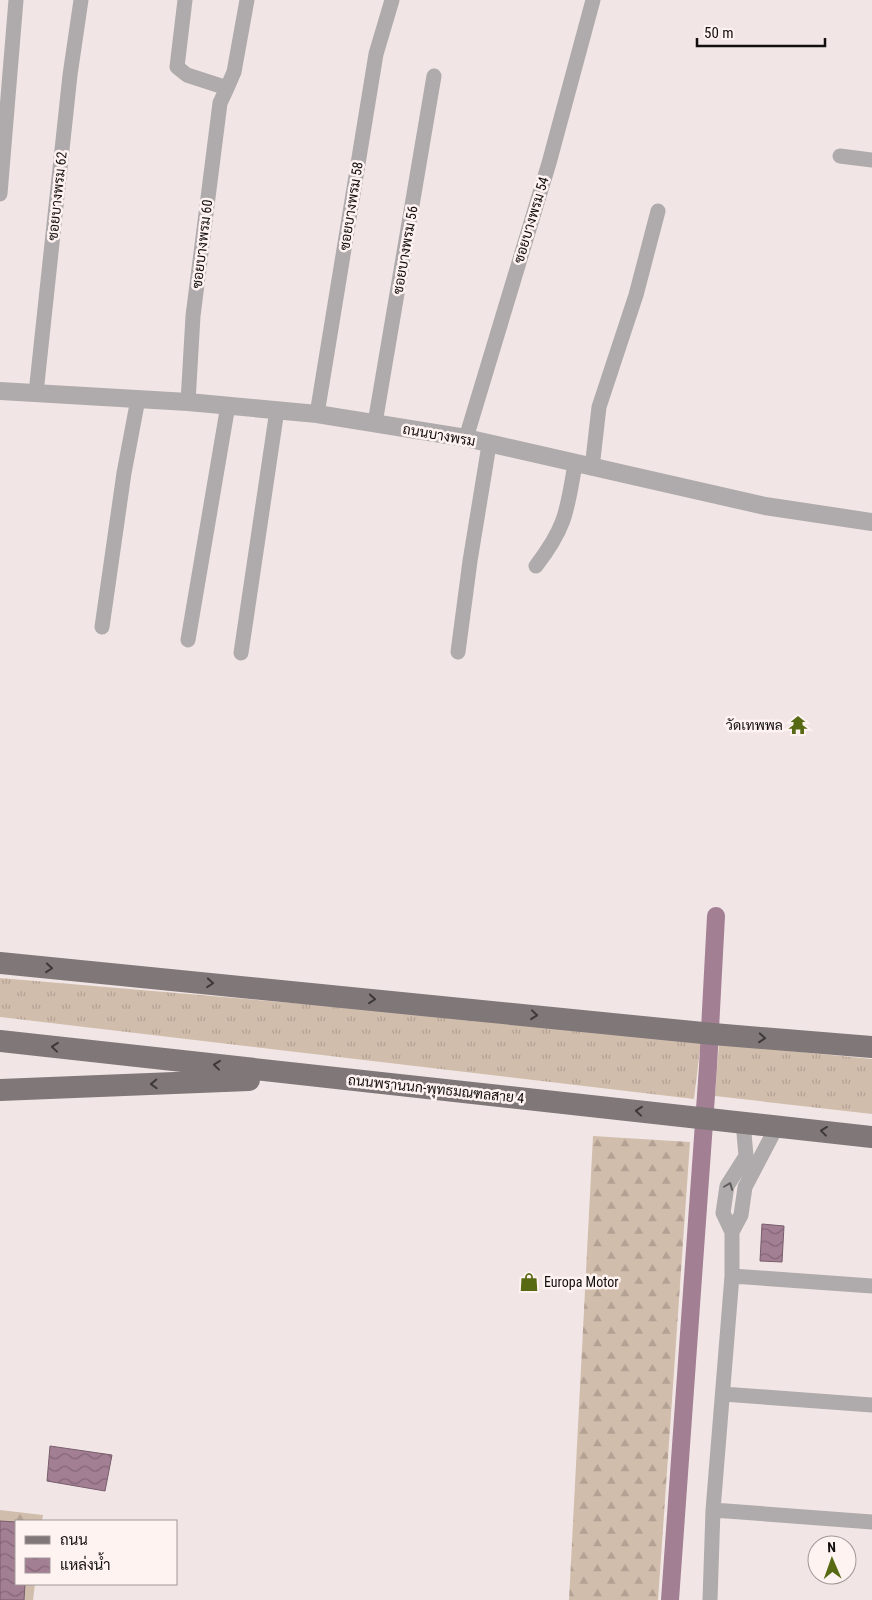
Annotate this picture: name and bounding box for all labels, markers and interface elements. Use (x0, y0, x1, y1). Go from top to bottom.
scale bar (697, 15, 824, 47)
text: 50 m (704, 24, 734, 42)
street label: ซอยบางพรม 62 (44, 151, 70, 241)
street label: ซอยบางพรม 58 (336, 160, 366, 251)
street label: ซอยบางพรม 54 (510, 175, 552, 265)
street label: ซอยบางพรม 60 (189, 199, 215, 289)
street label: ซอยบางพรม 56 (389, 204, 421, 295)
street label: ถนนบางพรม (401, 421, 477, 449)
temple icon: วัดเทพพล (787, 714, 809, 736)
place label: วัดเทพพล (726, 717, 783, 733)
one-way arrow (45, 962, 53, 973)
one-way arrow (207, 978, 215, 989)
one-way arrow (368, 993, 376, 1004)
one-way arrow (530, 1009, 538, 1020)
one-way arrow (758, 1032, 766, 1043)
one-way arrow (51, 1042, 59, 1053)
one-way arrow (212, 1060, 220, 1071)
street label: ถนนพรานนก-พุทธมณฑลสาย 4 (347, 1072, 525, 1108)
one-way arrow (150, 1078, 158, 1089)
one-way arrow (635, 1106, 643, 1117)
one-way arrow (819, 1126, 827, 1137)
one-way arrow (722, 1182, 733, 1191)
shop icon: Europa Motor (518, 1271, 540, 1293)
place label: Europa Motor (544, 1274, 619, 1290)
legend (15, 1520, 178, 1585)
text: ถนน (60, 1531, 88, 1549)
north arrow (807, 1535, 857, 1585)
text: N (827, 1539, 836, 1555)
text: แหล่งน้ำ (60, 1552, 111, 1574)

